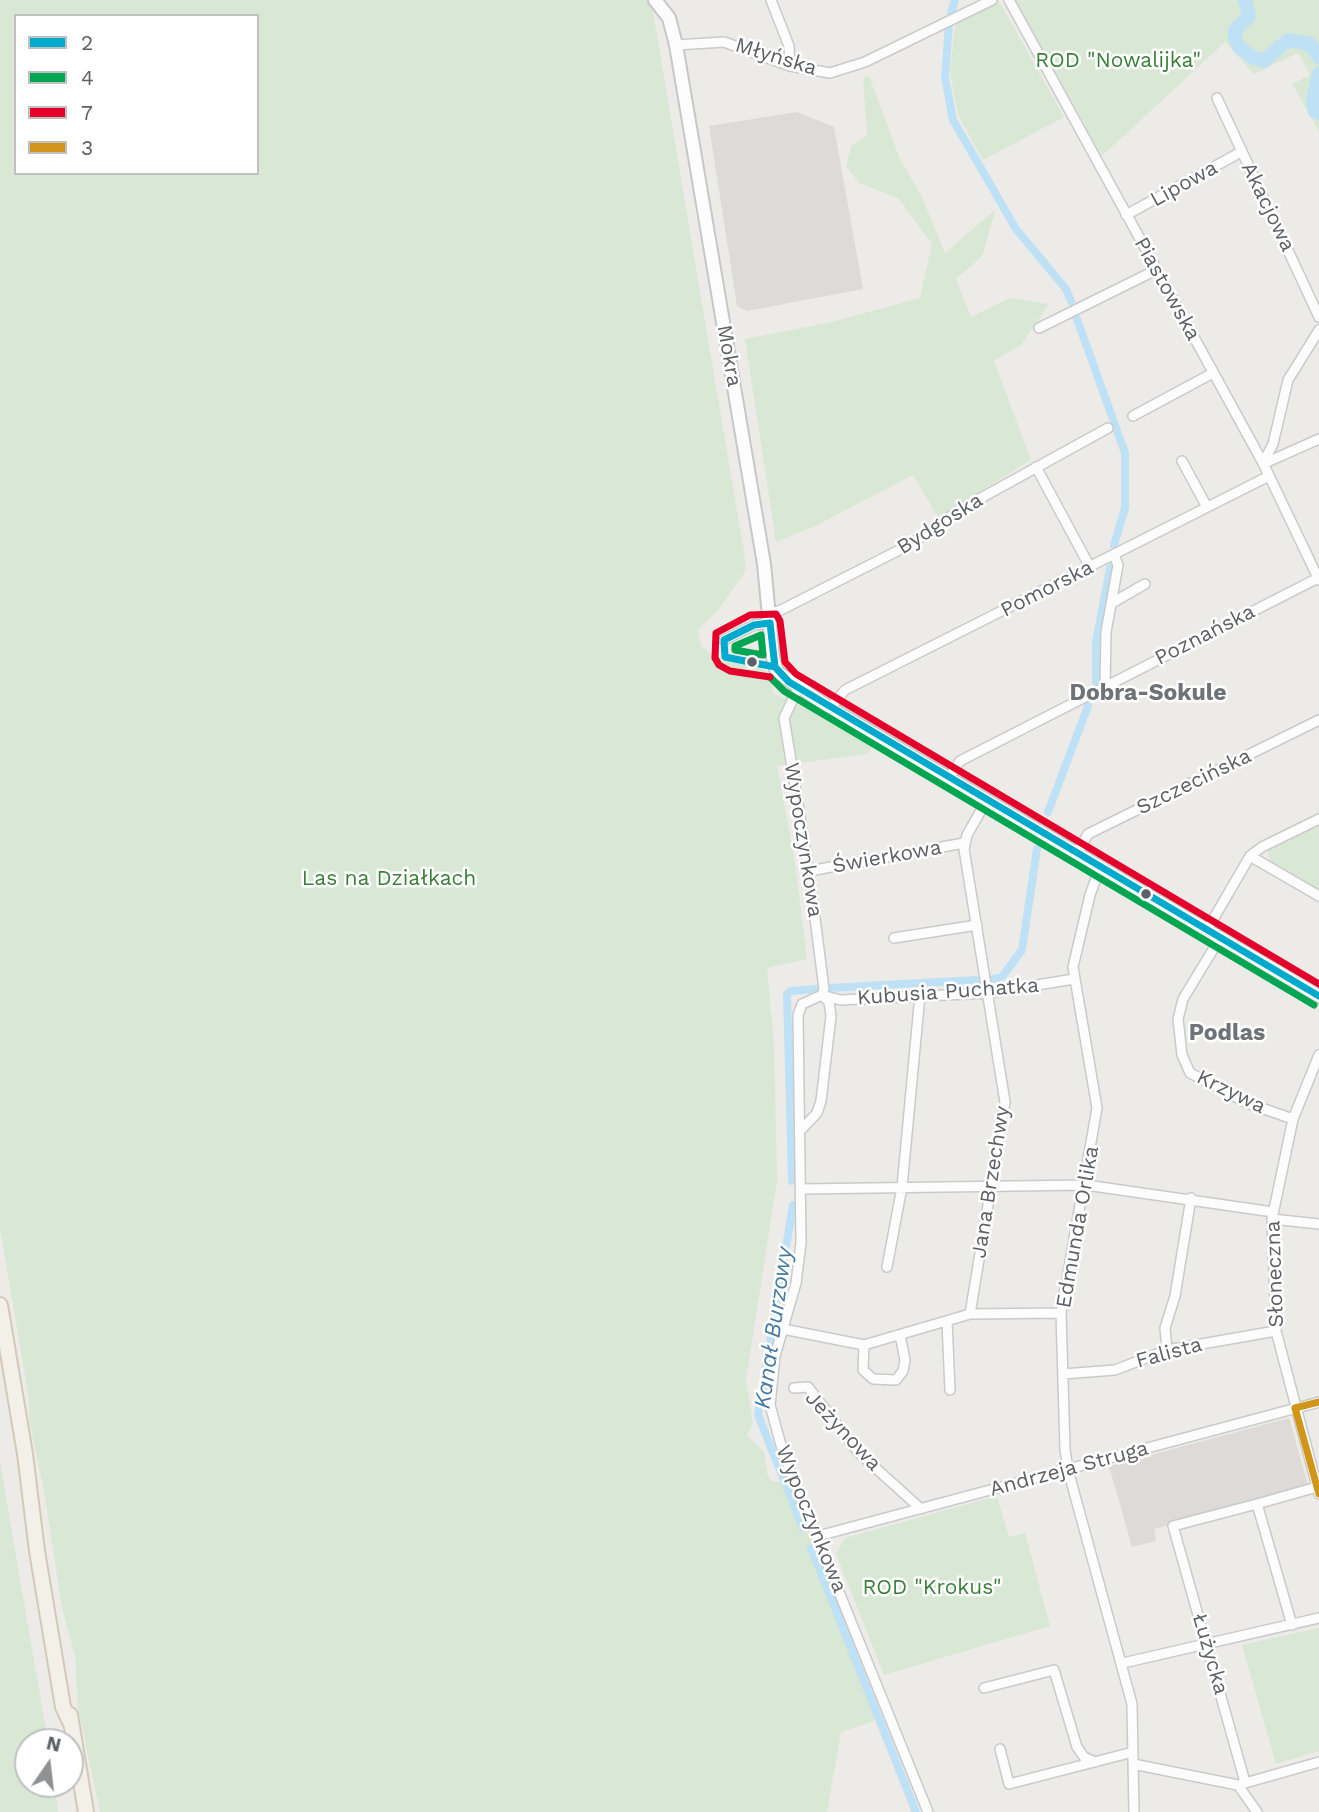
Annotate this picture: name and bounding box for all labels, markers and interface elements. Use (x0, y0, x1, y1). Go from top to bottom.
legend (14, 14, 259, 175)
text: 2 (81, 30, 93, 55)
street label: Młyńska (732, 33, 820, 81)
park label: ROD "Nowalijka" (1035, 48, 1201, 74)
text: 4 (81, 65, 94, 90)
text: 7 (81, 100, 93, 125)
text: 3 (81, 135, 93, 160)
street label: Lipowa (1146, 155, 1222, 213)
street label: Akacjowa (1236, 158, 1300, 256)
street label: Piastowska (1128, 233, 1206, 345)
street label: Mokra (711, 323, 747, 389)
street label: Bydgoska (893, 488, 987, 560)
street label: Pomorska (996, 555, 1098, 623)
street label: Poznańska (1151, 599, 1259, 671)
unlabelled marker (745, 655, 759, 669)
district label: Dobra-Sokule (1070, 679, 1226, 707)
street label: Szczecińska (1133, 743, 1255, 821)
street label: Wypoczynkowa (778, 761, 828, 919)
street label: Świerkowa (831, 835, 943, 879)
park label: Las na Działkach (302, 866, 476, 892)
unlabelled marker (1139, 887, 1153, 901)
street label: Kubusia Puchatka (856, 973, 1040, 1011)
district label: Podlas (1189, 1019, 1265, 1047)
street label: Krzywa (1192, 1065, 1270, 1119)
street label: Jana Brzechwy (967, 1104, 1015, 1260)
street label: Edmunda Orlika (1051, 1144, 1105, 1310)
street label: Słoneczna (1261, 1220, 1289, 1328)
water label: Kanał Burzowy (749, 1245, 799, 1411)
street label: Falista (1133, 1332, 1205, 1374)
street label: Jeżynowa (800, 1386, 886, 1476)
street label: Andrzeja Struga (987, 1436, 1151, 1502)
street label: Wypoczynkowa (770, 1442, 852, 1596)
park label: ROD "Krokus" (862, 1575, 1002, 1601)
street label: Łużycka (1186, 1610, 1234, 1698)
north arrow (14, 1728, 84, 1798)
text: N (44, 1731, 63, 1757)

